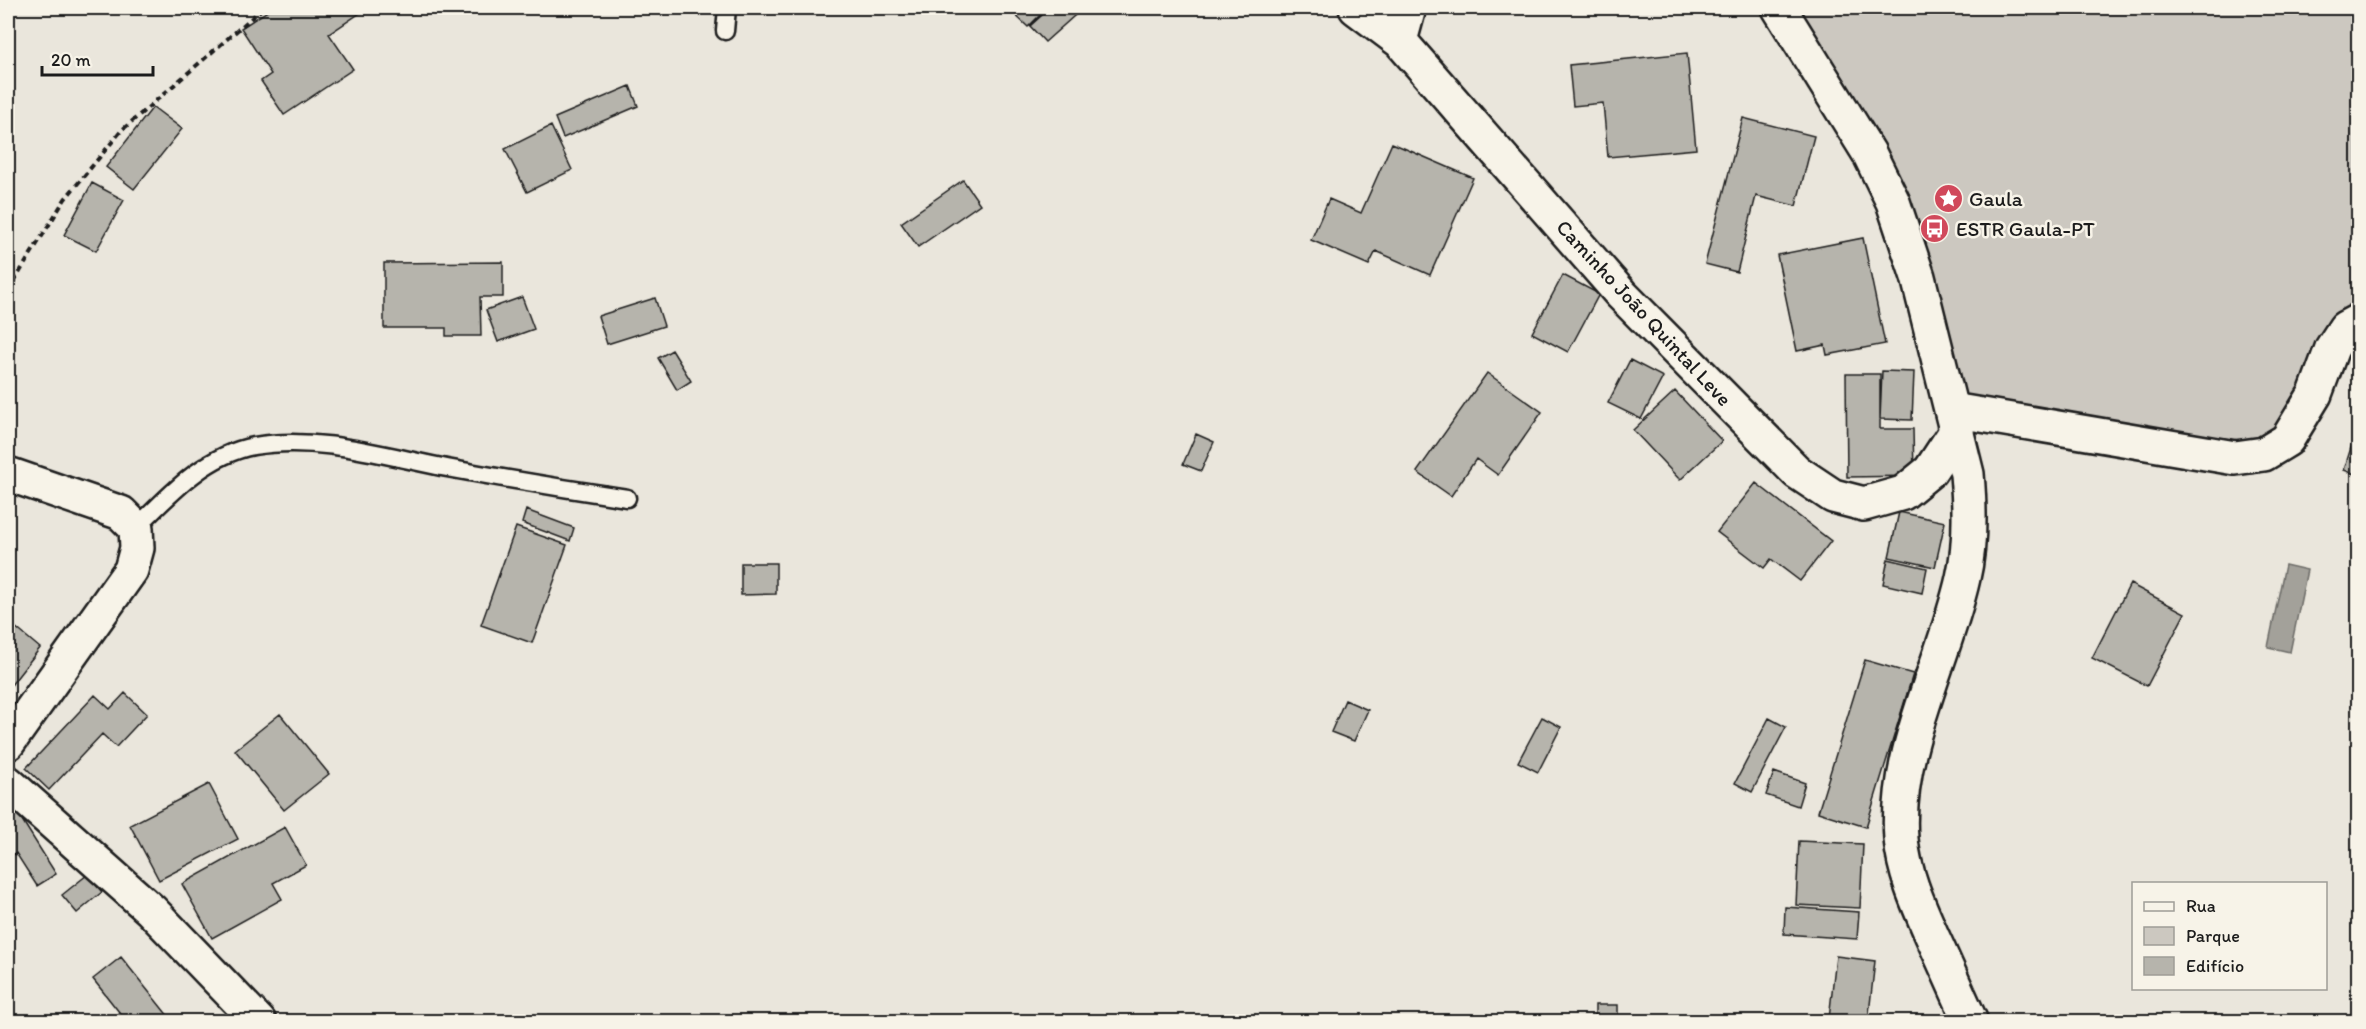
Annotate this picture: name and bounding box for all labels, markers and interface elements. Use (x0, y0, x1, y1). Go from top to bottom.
scale bar (42, 39, 153, 77)
text: 20 m (51, 49, 91, 71)
place icon: Gaula (1932, 183, 1964, 215)
place label: Gaula (1969, 186, 2023, 211)
bus stop icon: ESTR Gaula-PT (1919, 213, 1951, 245)
street label: Caminho João Quintal Leve (1551, 214, 1737, 411)
place label: ESTR Gaula-PT (1956, 216, 2095, 241)
legend (2132, 882, 2327, 990)
text: Rua (2186, 895, 2216, 917)
text: Parque (2186, 925, 2240, 947)
text: Edifício (2186, 955, 2244, 977)

